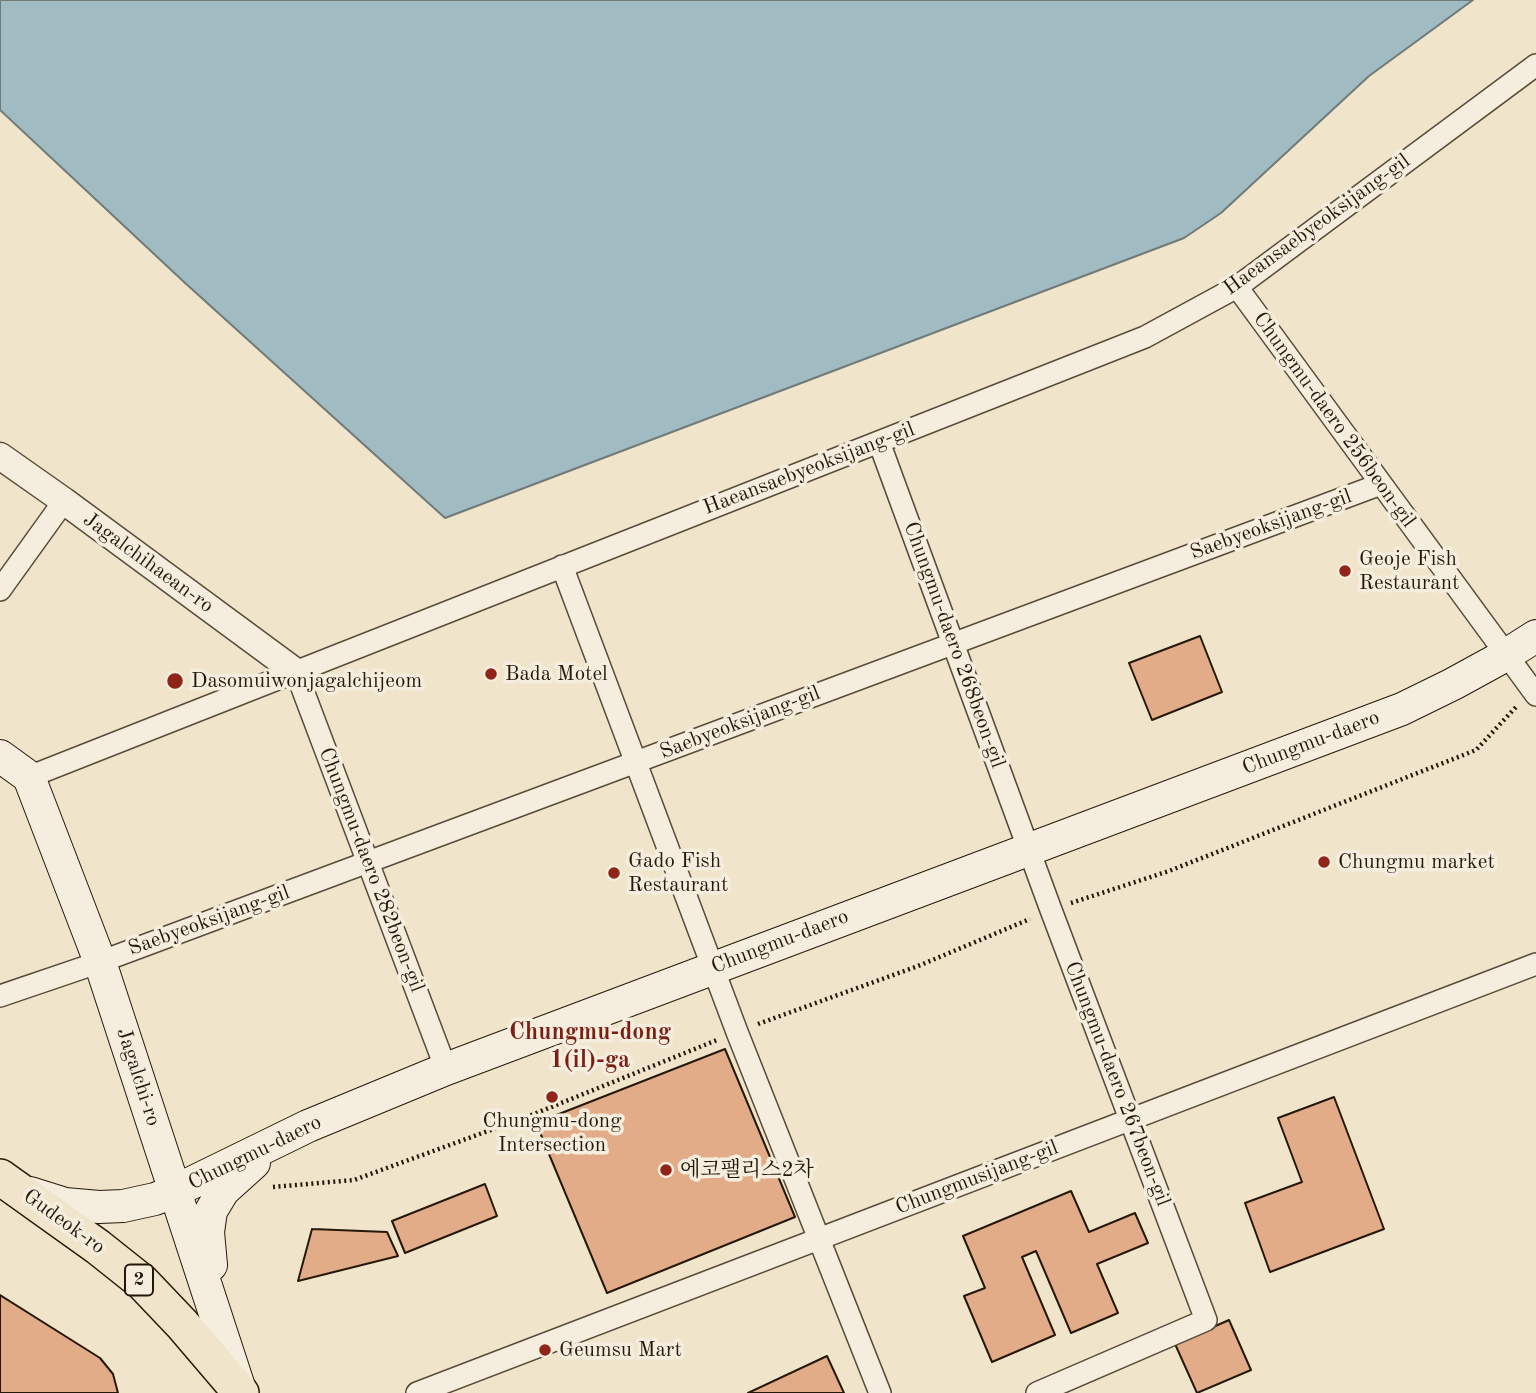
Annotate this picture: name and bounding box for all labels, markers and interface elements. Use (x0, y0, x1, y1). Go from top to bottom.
street label: Haeansaebyeoksijang-gil (1219, 149, 1415, 301)
street label: Chungmu-daero 256beon-gil (1247, 307, 1421, 533)
street label: Haeansaebyeoksijang-gil (700, 417, 918, 521)
street label: Saebyeoksijang-gil (1187, 484, 1355, 566)
street label: Jagalchihaean-ro (78, 507, 218, 619)
street label: Chungmu-daero 268beon-gil (898, 518, 1010, 772)
place label: Geoje Fish Restaurant (1359, 546, 1459, 596)
marker: Geoje Fish Restaurant (1337, 563, 1353, 579)
place label: Bada Motel (505, 661, 608, 687)
marker: Bada Motel (483, 666, 499, 682)
place label: Dasomuiwonjagalchijeom (191, 668, 422, 694)
marker: Dasomuiwonjagalchijeom (165, 671, 185, 691)
street label: Saebyeoksijang-gil (656, 681, 824, 765)
street label: Chungmu-daero (1239, 705, 1383, 781)
street label: Chungmu-daero 282beon-gil (313, 744, 429, 996)
place label: Gado Fish Restaurant (628, 848, 728, 898)
place label: Chungmu market (1338, 849, 1495, 875)
marker: Chungmu market (1316, 854, 1332, 870)
marker: Gado Fish Restaurant (606, 865, 622, 881)
street label: Saebyeoksijang-gil (125, 880, 293, 962)
street label: Chungmu-daero (708, 904, 852, 980)
street label: Chungmu-daero 267beon-gil (1059, 958, 1175, 1210)
district label: Chungmu-dong 1(il)-ga (509, 1019, 671, 1075)
street label: Jagalchi-ro (110, 1025, 166, 1129)
marker: Chungmu-dong Intersection (544, 1089, 560, 1105)
place label: Chungmu-dong Intersection (482, 1108, 622, 1158)
street label: Chungmu-daero (184, 1110, 326, 1196)
street label: Chungmusijang-gil (892, 1135, 1062, 1221)
place label: 에코팰리스2차 (680, 1157, 814, 1183)
marker: 에코팰리스2차 (658, 1162, 674, 1178)
street label: Gudeok-ro (18, 1184, 110, 1260)
road number: 2 (125, 1264, 153, 1296)
place label: Geumsu Mart (559, 1337, 682, 1363)
marker: Geumsu Mart (537, 1342, 553, 1358)

